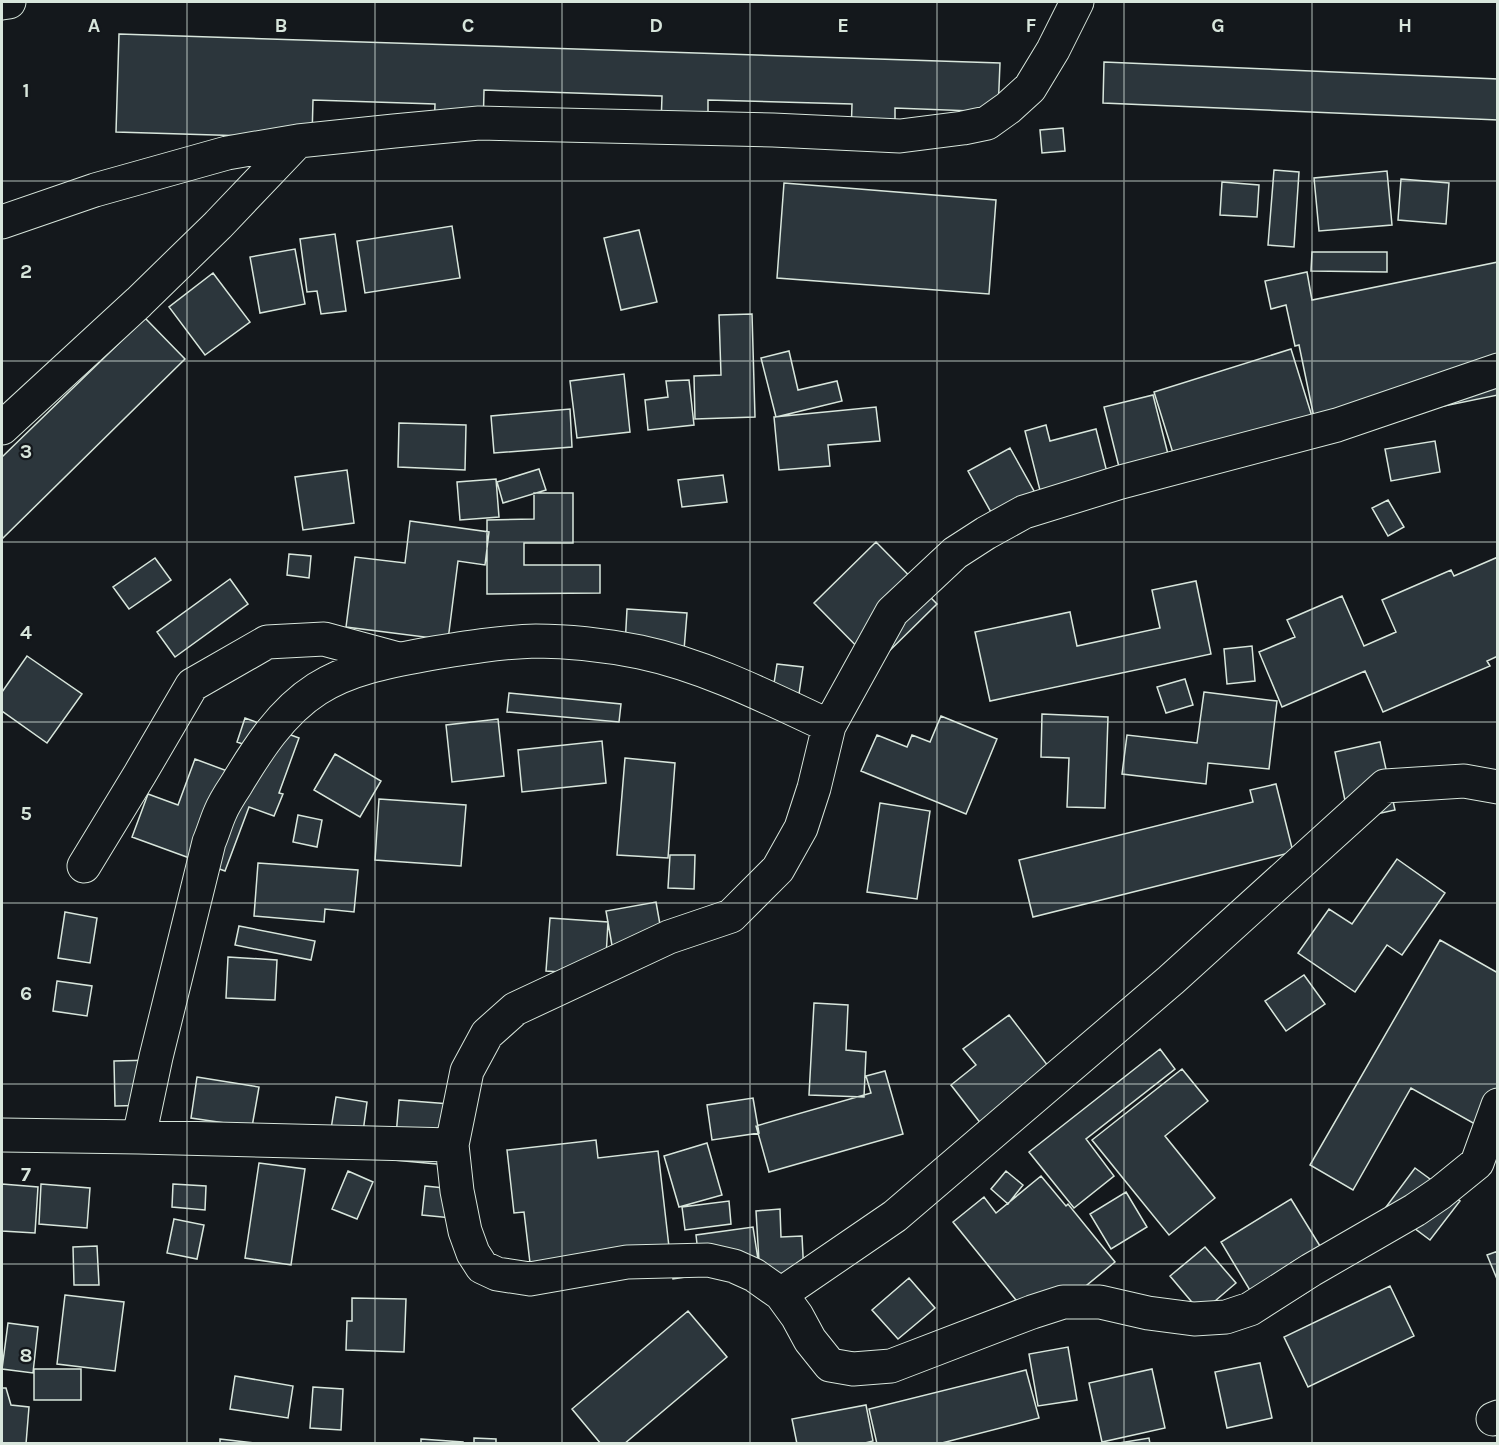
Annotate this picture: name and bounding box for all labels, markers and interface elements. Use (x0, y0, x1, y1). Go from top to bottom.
text: A (88, 14, 101, 37)
text: B (275, 14, 287, 37)
text: C (462, 14, 474, 37)
text: D (649, 14, 663, 37)
text: E (837, 14, 849, 37)
text: F (1026, 14, 1037, 37)
text: G (1211, 14, 1225, 37)
text: H (1398, 14, 1412, 37)
text: 1 (22, 79, 30, 102)
text: 2 (20, 260, 32, 283)
text: 3 (20, 440, 32, 463)
text: 4 (20, 621, 32, 644)
text: 5 (20, 802, 32, 825)
text: 6 (20, 982, 32, 1005)
text: 7 (21, 1163, 31, 1186)
text: 8 (20, 1344, 32, 1367)

